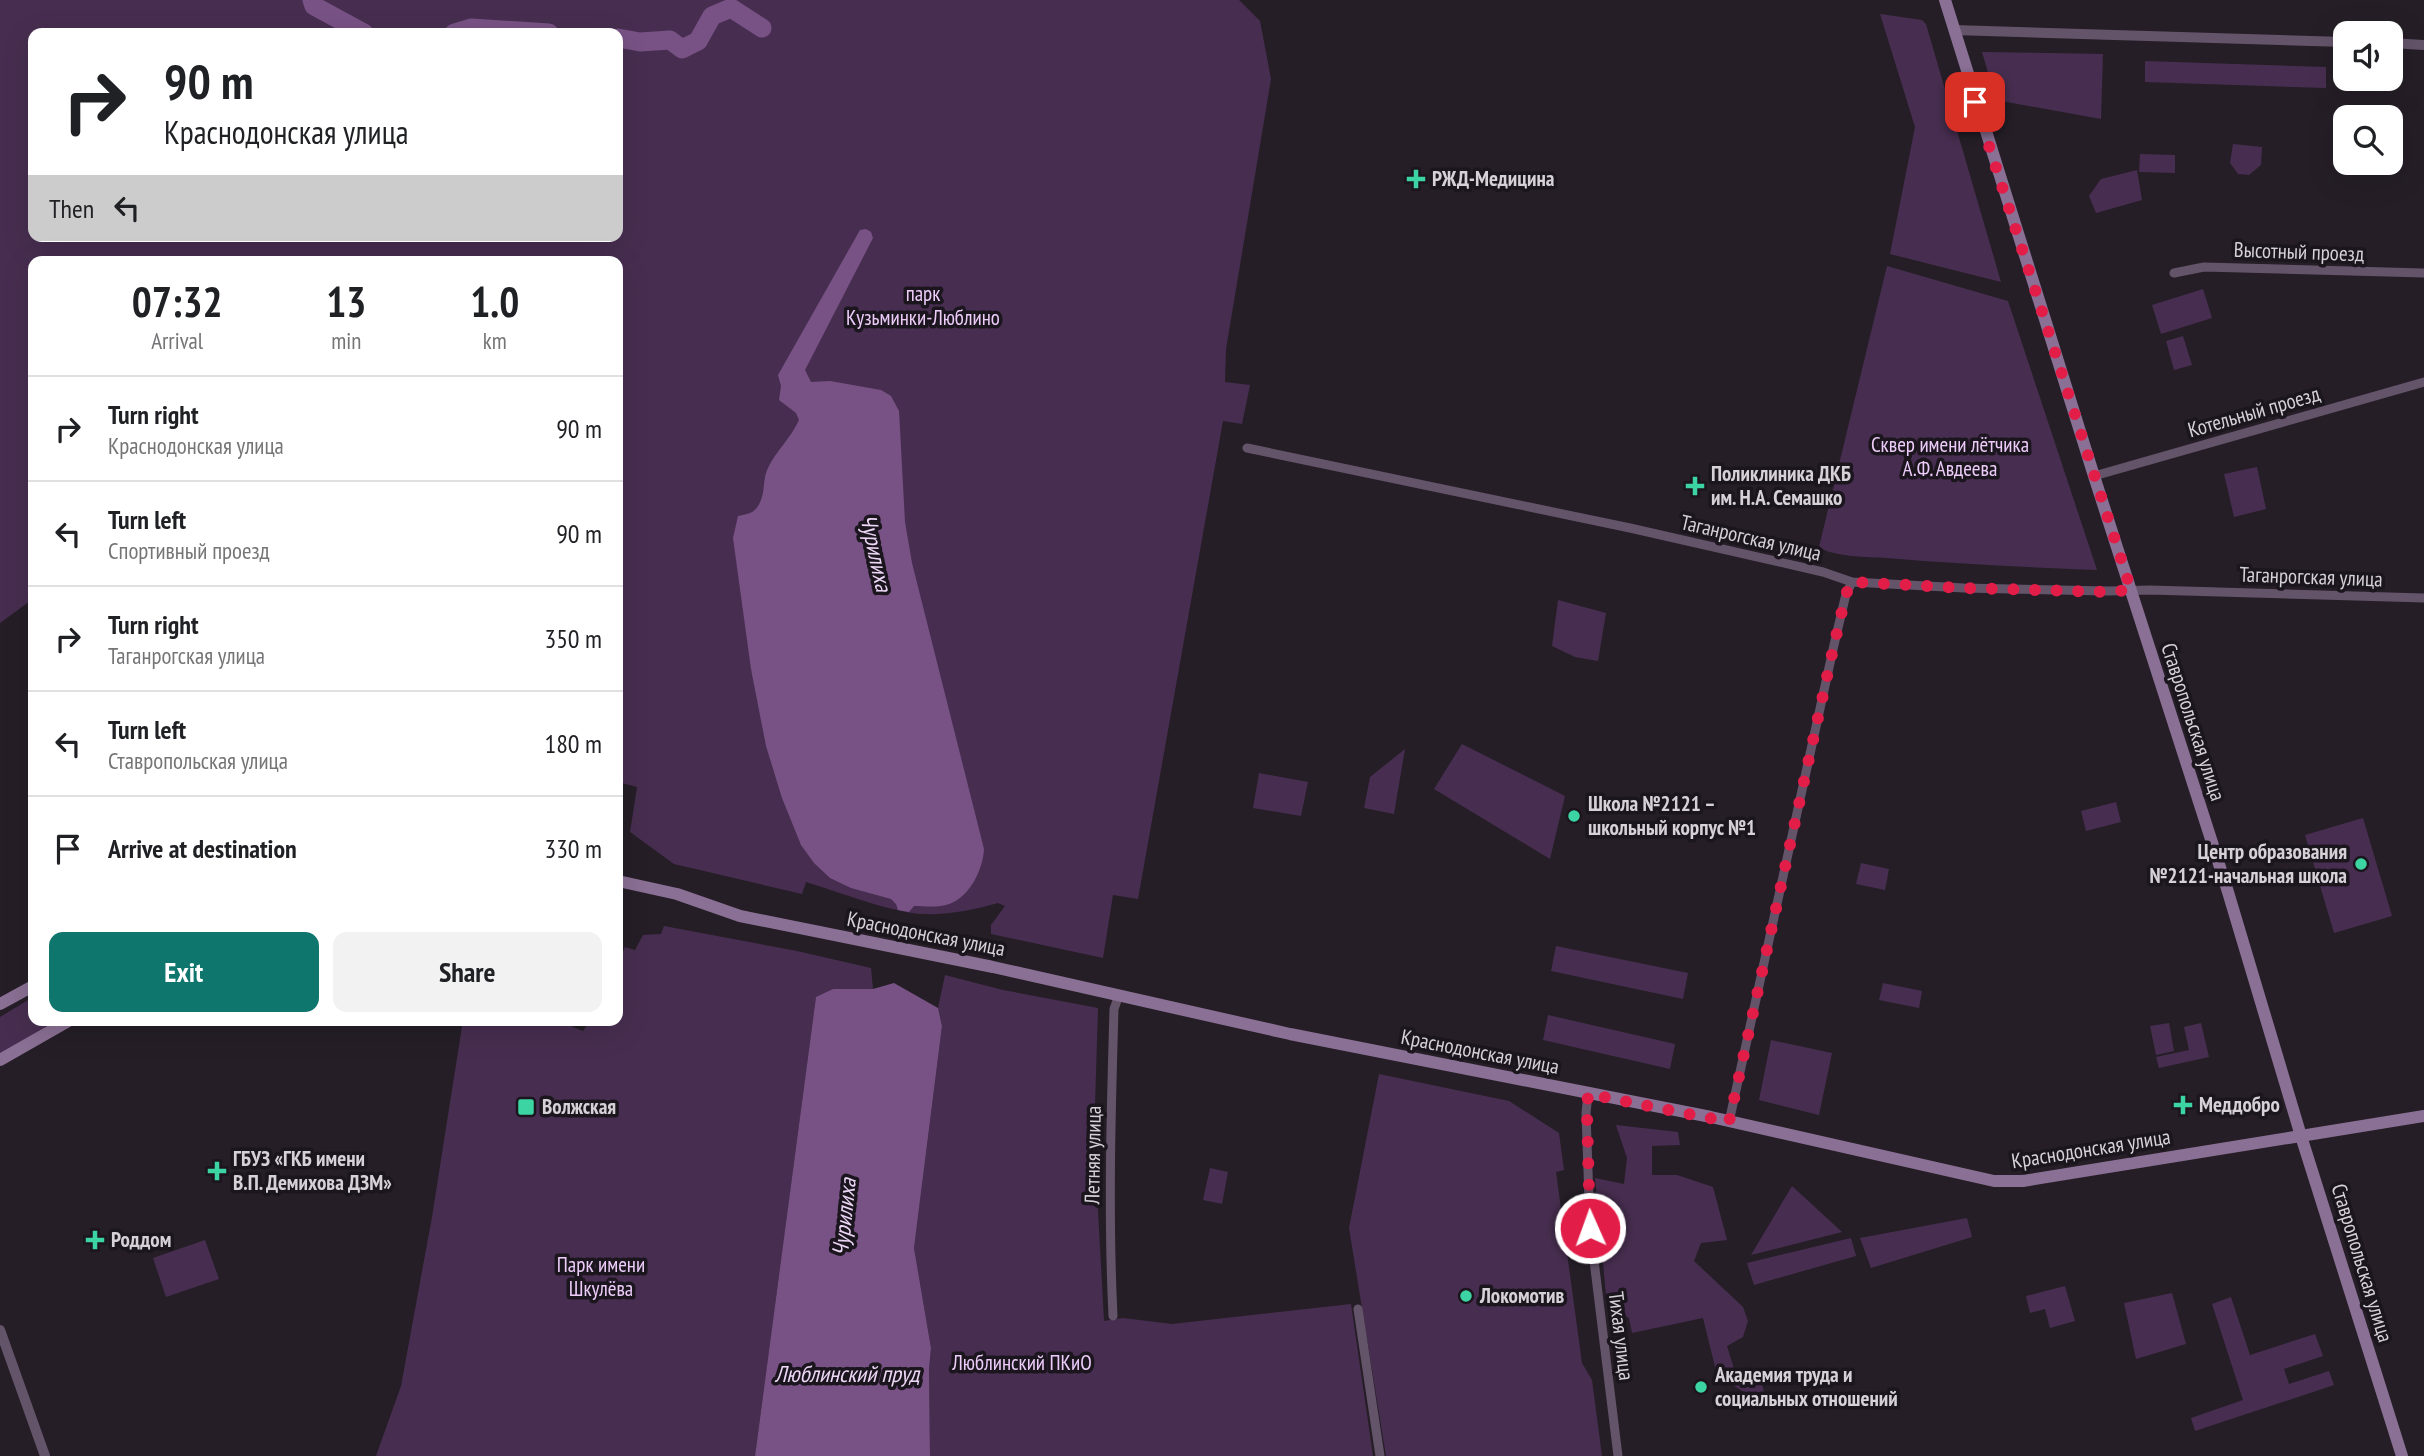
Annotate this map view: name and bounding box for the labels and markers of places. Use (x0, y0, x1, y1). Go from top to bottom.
pin (1945, 72, 2005, 132)
place label: РЖД-Медицина (1432, 165, 1555, 192)
marker: РЖД-Медицина (1406, 169, 1426, 189)
place label: Поликлиника ДКБ им. Н.А. Семашко (1711, 460, 1851, 511)
marker: Поликлиника ДКБ им. Н.А. Семашко (1685, 476, 1705, 496)
place label: Школа №2121 – школьный корпус №1 (1588, 790, 1756, 841)
marker: Школа №2121 – школьный корпус №1 (1566, 808, 1582, 824)
place label: Центр образования №2121-начальная школа (2150, 838, 2347, 889)
marker: Центр образования №2121-начальная школа (2353, 856, 2369, 872)
place label: Меддобро (2199, 1091, 2280, 1118)
place label: Волжская (542, 1093, 616, 1120)
marker: Меддобро (2173, 1095, 2193, 1115)
marker: Волжская (516, 1097, 536, 1117)
place label: ГБУЗ «ГКБ имени В.П. Демихова ДЗМ» (233, 1145, 392, 1196)
marker: ГБУЗ «ГКБ имени В.П. Демихова ДЗМ» (207, 1161, 227, 1181)
place label: Роддом (111, 1226, 171, 1253)
marker: Роддом (85, 1230, 105, 1250)
place label: Локомотив (1479, 1282, 1564, 1309)
marker: Локомотив (1458, 1288, 1474, 1304)
place label: Академия труда и социальных отношений (1714, 1361, 1898, 1412)
marker: Академия труда и социальных отношений (1693, 1379, 1709, 1395)

